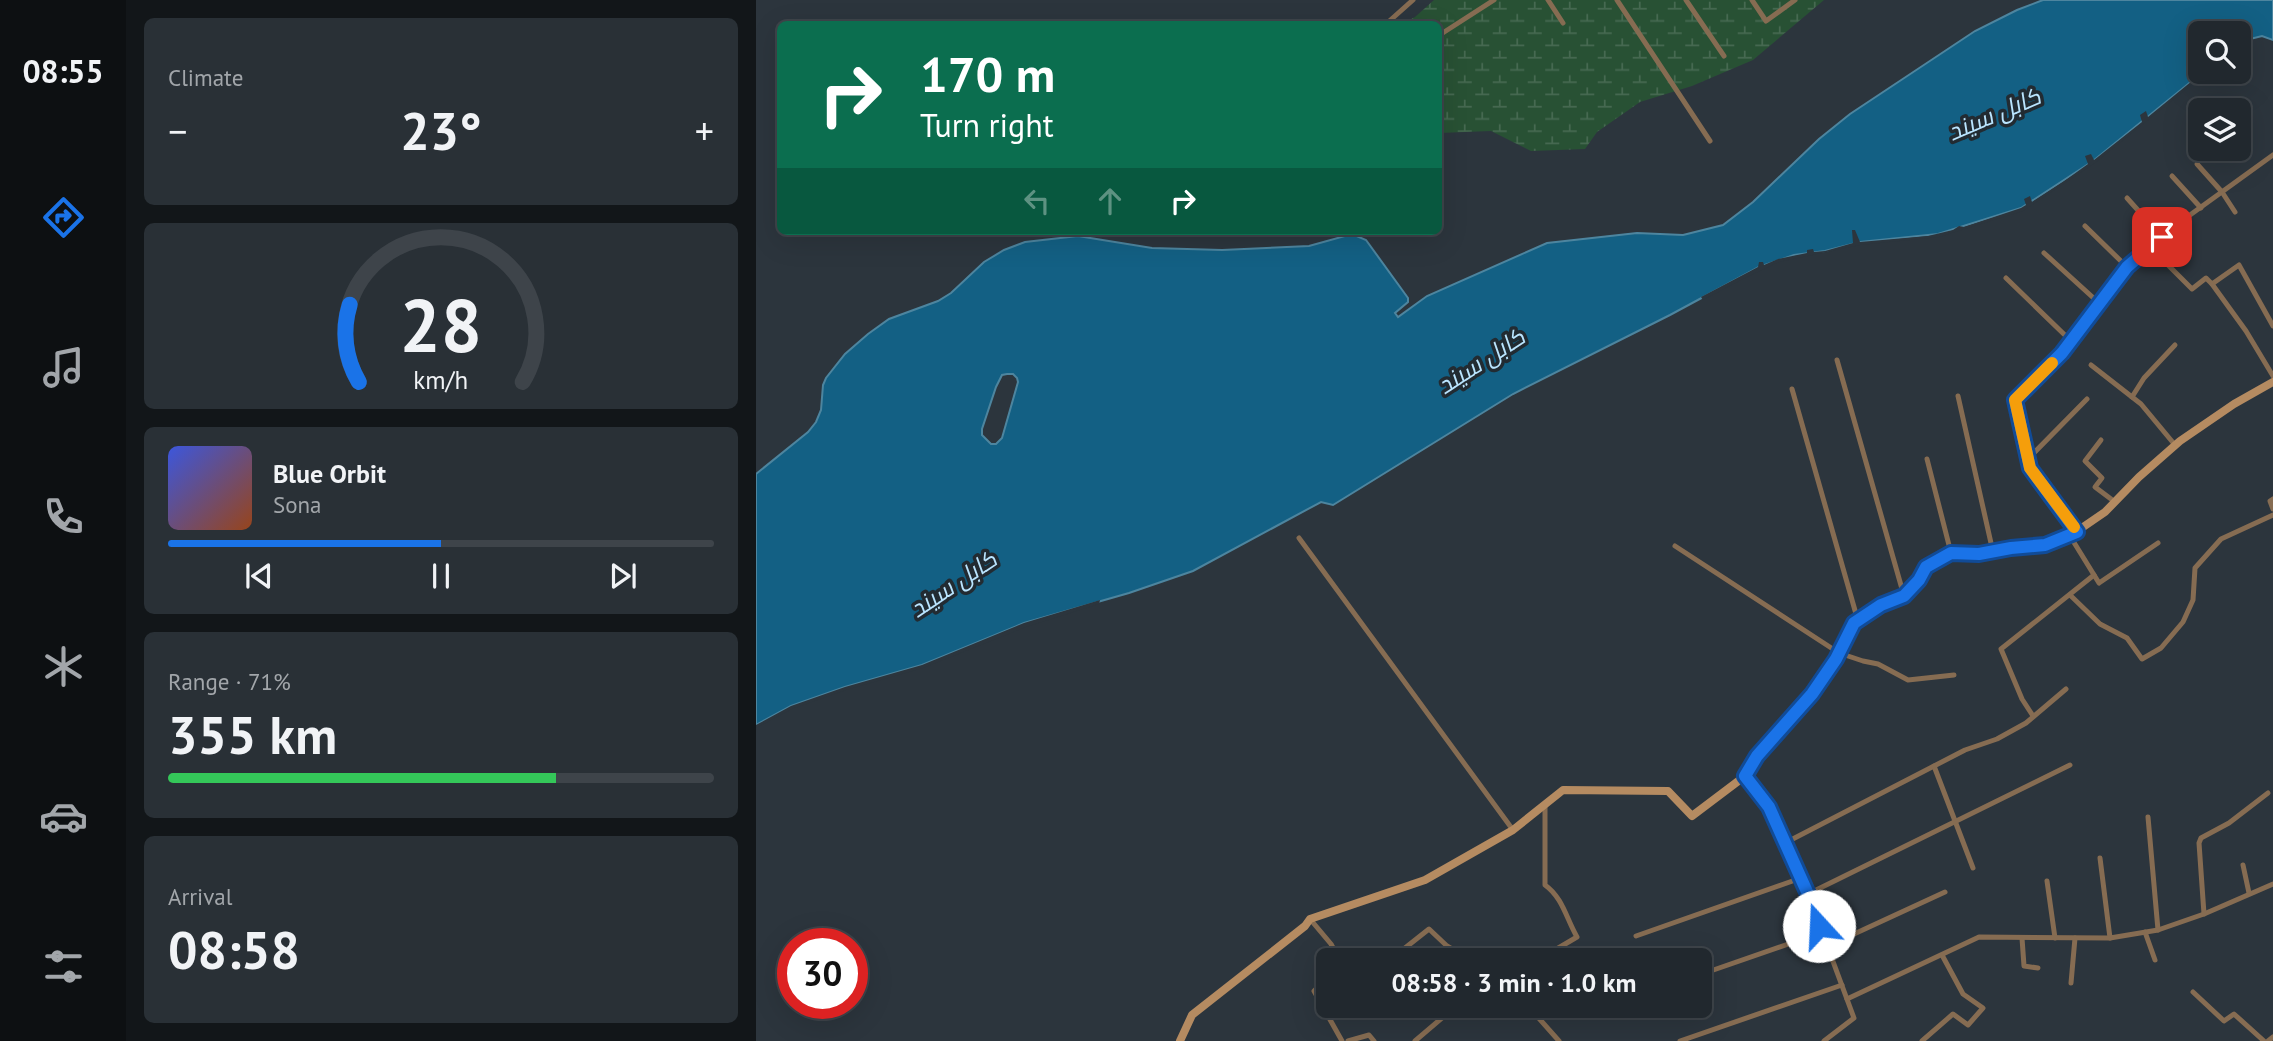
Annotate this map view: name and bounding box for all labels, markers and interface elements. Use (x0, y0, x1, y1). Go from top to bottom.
map controls (2188, 21, 2251, 161)
button: search (2188, 21, 2251, 84)
text: 170 m (920, 42, 1055, 106)
icon: right (805, 49, 896, 140)
text: 08:55 (22, 50, 104, 92)
text: Climate (168, 63, 243, 92)
water label: کابل سيند (1943, 80, 2045, 148)
text: 23° (400, 97, 482, 164)
button: layers (2188, 98, 2251, 161)
text: Turn right (920, 104, 1054, 146)
text: − (168, 106, 187, 155)
text: + (695, 106, 714, 155)
icon: left (1018, 182, 1056, 220)
icon: ahead (1091, 182, 1129, 220)
icon: right (1164, 182, 1202, 220)
icon: directions (39, 193, 88, 242)
pin (2132, 207, 2192, 267)
icon: arrive (2143, 218, 2181, 256)
text: 28 (400, 278, 482, 372)
water label: کابل سيند (1431, 321, 1531, 401)
icon: music (39, 343, 88, 392)
text: km/h (414, 364, 468, 396)
text: Blue Orbit (273, 457, 386, 490)
text: Sona (273, 490, 322, 519)
icon: phone (39, 492, 88, 541)
water label: کابل سيند (904, 544, 1002, 624)
icon: previous (240, 557, 278, 595)
icon: pause (422, 557, 460, 595)
icon: next (604, 557, 642, 595)
icon: climate (39, 642, 88, 691)
text: Range · 71% (168, 667, 291, 696)
text: 355 km (168, 701, 337, 768)
icon: car (39, 792, 88, 841)
text: Arrival (168, 882, 232, 911)
position arrow (1782, 889, 1856, 963)
text: 08:58 (168, 916, 300, 983)
speed limit sign: 30 (777, 928, 868, 1019)
icon: filters (39, 942, 88, 991)
text: 08:58 · 3 min · 1.0 km (1392, 966, 1637, 999)

